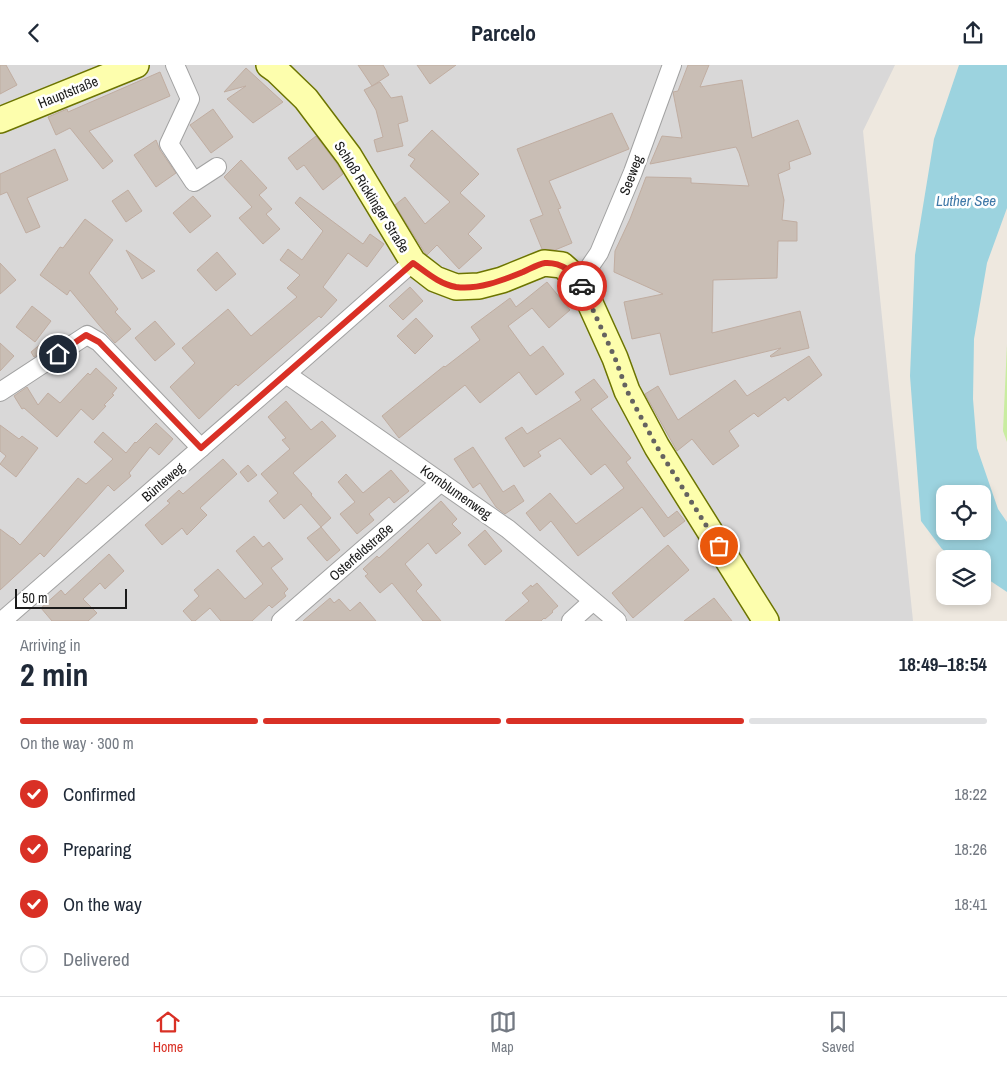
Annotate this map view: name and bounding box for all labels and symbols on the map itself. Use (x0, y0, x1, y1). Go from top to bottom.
street label: Hauptstraße (35, 72, 101, 112)
street label: Schloß Ricklinger Straße (330, 138, 414, 256)
street label: Seeweg (615, 152, 647, 198)
water label: Luther See (936, 190, 996, 211)
courier (557, 261, 607, 311)
pin (37, 333, 79, 375)
street label: Bünteweg (138, 458, 189, 506)
street label: Kornblumenweg (417, 461, 496, 524)
street label: Osterfeldstraße (325, 519, 397, 585)
pin (698, 525, 740, 567)
scale bar (15, 586, 128, 609)

